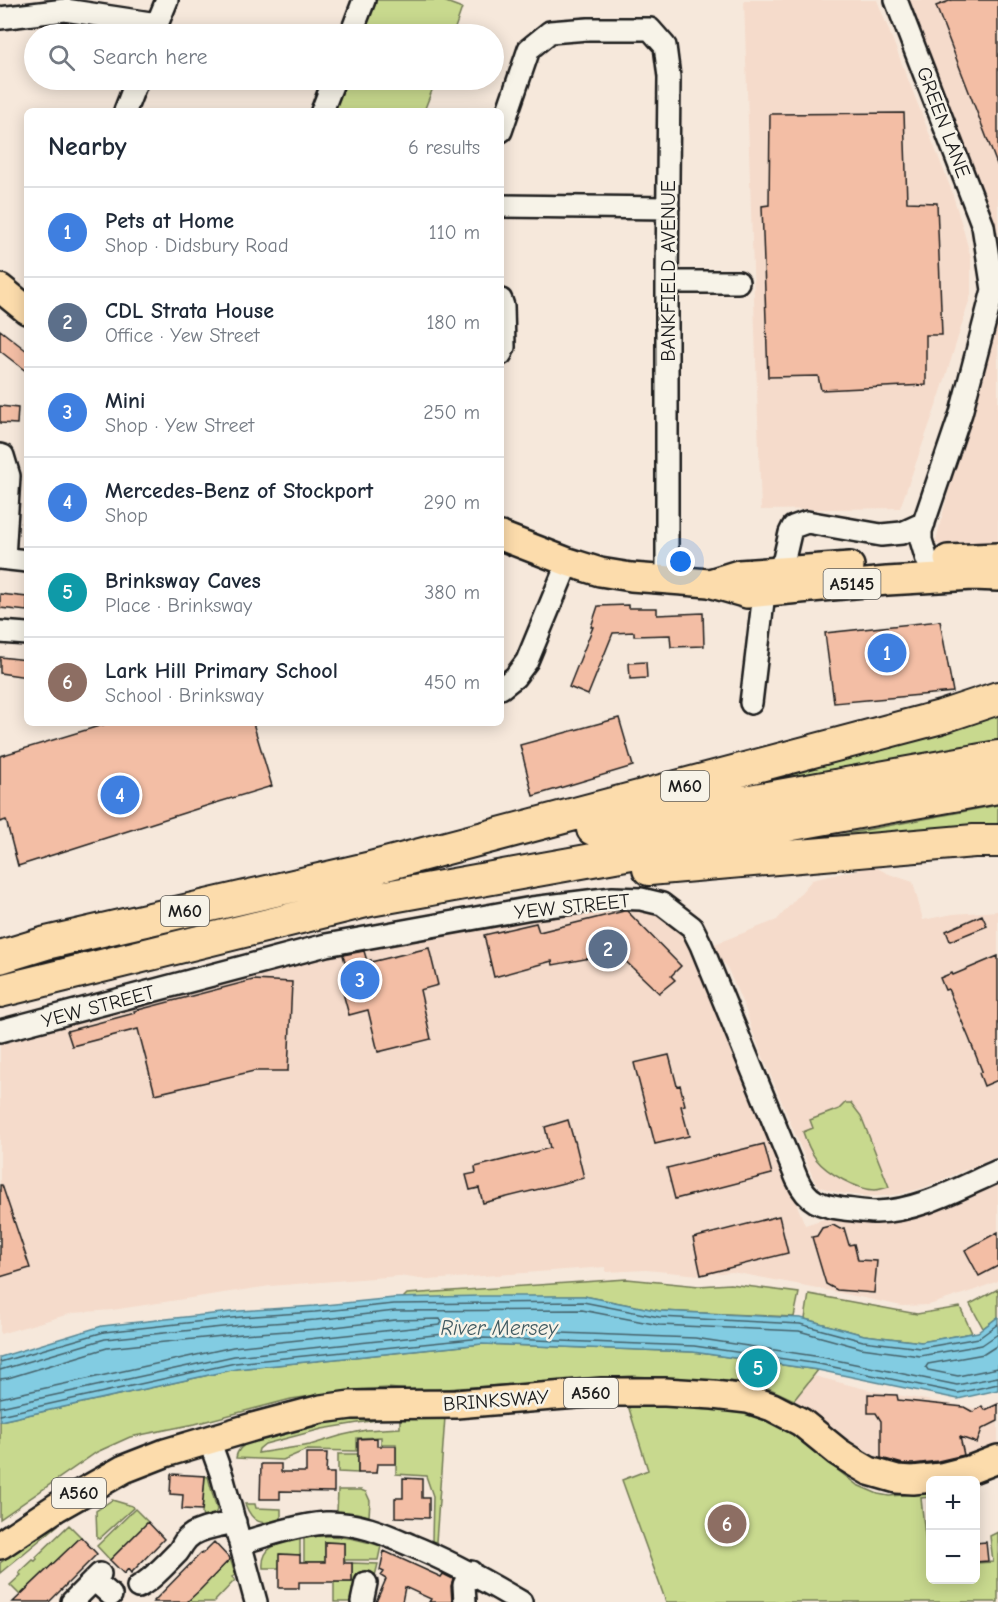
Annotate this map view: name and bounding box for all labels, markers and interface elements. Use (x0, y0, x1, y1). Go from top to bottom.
search box (24, 24, 504, 90)
icon: search (45, 41, 78, 74)
text: Search here (93, 44, 208, 70)
street label: GREEN LANE (912, 63, 975, 181)
text: Nearby (48, 132, 127, 162)
text: 6 results (408, 136, 480, 159)
street label: BANKFIELD AVENUE (657, 180, 680, 362)
text: Pets at Home (105, 208, 234, 234)
text: 1 (64, 221, 71, 244)
text: 110 m (429, 221, 480, 244)
text: Shop · Didsbury Road (105, 234, 289, 257)
text: CDL Strata House (105, 298, 274, 324)
text: 2 (63, 311, 72, 334)
text: 180 m (426, 311, 480, 334)
text: Office · Yew Street (105, 324, 260, 347)
text: Mini (105, 388, 145, 414)
text: 3 (63, 401, 72, 424)
text: 250 m (423, 401, 480, 424)
text: Shop · Yew Street (105, 414, 254, 437)
text: Mercedes-Benz of Stockport (105, 478, 373, 504)
text: 4 (63, 491, 72, 514)
text: 290 m (424, 491, 480, 514)
text: Shop (105, 504, 148, 527)
your location (666, 547, 695, 576)
text: Brinksway Caves (105, 568, 261, 594)
road number: A5145 (824, 569, 880, 599)
text: 5 (62, 581, 73, 604)
text: 380 m (424, 581, 480, 604)
text: Place · Brinksway (105, 594, 252, 617)
pin: 1 (868, 630, 906, 676)
text: Lark Hill Primary School (105, 658, 338, 684)
text: 6 (62, 671, 73, 694)
text: 450 m (424, 671, 480, 694)
text: School · Brinksway (105, 684, 264, 707)
road number: M60 (661, 771, 709, 801)
pin: 4 (100, 772, 140, 818)
street label: YEW STREET (513, 889, 631, 924)
road number: M60 (161, 896, 209, 926)
pin: 2 (588, 926, 628, 972)
pin: 3 (340, 958, 380, 1002)
street label: YEW STREET (39, 980, 158, 1033)
water label: River Mersey (440, 1316, 559, 1340)
pin: 5 (738, 1346, 777, 1390)
road number: A560 (564, 1378, 618, 1408)
street label: BRINKSWAY (442, 1385, 550, 1416)
map controls (926, 1476, 980, 1584)
button: + (926, 1476, 980, 1530)
road number: A560 (52, 1478, 106, 1508)
pin: 6 (708, 1502, 746, 1546)
button: − (926, 1530, 980, 1584)

